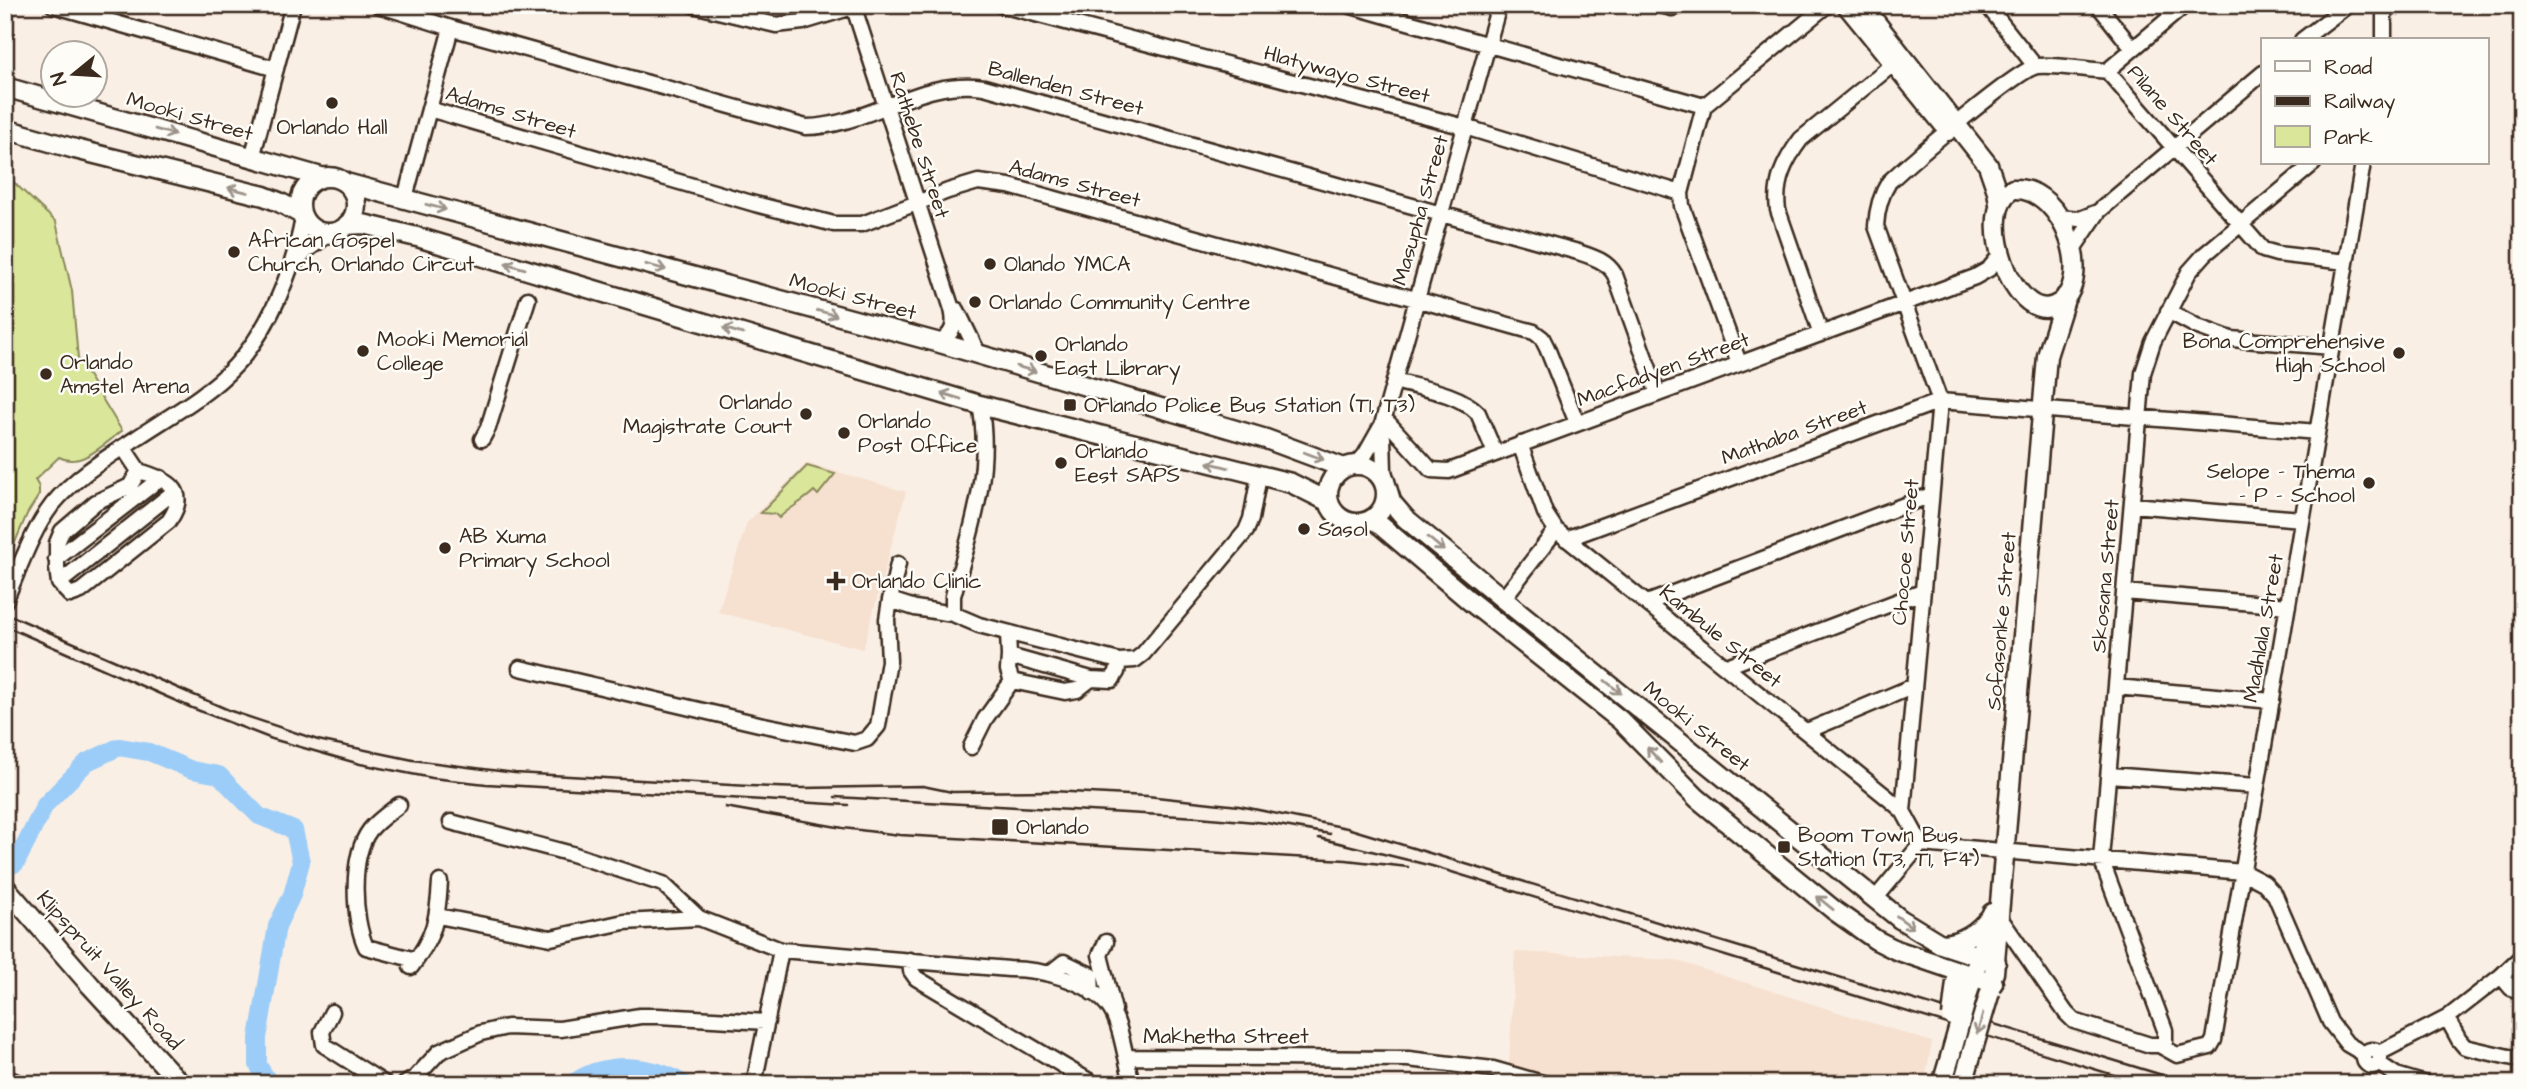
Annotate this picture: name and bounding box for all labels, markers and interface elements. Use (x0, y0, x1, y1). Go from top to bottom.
north arrow (38, 38, 108, 108)
street label: Hlatywayo Street (1260, 38, 1434, 113)
legend (2261, 38, 2488, 164)
text: Road (2324, 53, 2372, 82)
street label: Ballenden Street (985, 54, 1147, 123)
street label: Pilane Street (2120, 58, 2225, 173)
street label: Rathebe Street (882, 68, 957, 223)
text: N (45, 69, 74, 89)
street label: Adams Street (442, 79, 580, 146)
street label: Mooki Street (123, 85, 257, 149)
text: Railway (2324, 87, 2396, 118)
marker: Orlando Hall (324, 95, 340, 111)
place label: Orlando Hall (276, 113, 388, 142)
text: Park (2324, 123, 2373, 152)
one-way arrow (153, 126, 175, 139)
street label: Masupha Street (1385, 131, 1457, 289)
street label: Adams Street (1006, 152, 1144, 215)
one-way arrow (227, 183, 250, 196)
one-way arrow (424, 201, 447, 214)
place label: African Gospel Church, Orlando Circut (248, 226, 475, 279)
marker: African Gospel Church, Orlando Circut (226, 244, 242, 260)
place label: Olando YMCA (1004, 250, 1131, 279)
marker: Olando YMCA (982, 256, 998, 272)
one-way arrow (504, 259, 526, 272)
one-way arrow (644, 261, 666, 274)
street label: Mooki Street (786, 266, 920, 327)
place label: Orlando Community Centre (989, 288, 1250, 319)
marker: Orlando Community Centre (967, 294, 983, 310)
one-way arrow (815, 307, 837, 320)
one-way arrow (722, 324, 744, 337)
place label: Mooki Memorial College (377, 325, 528, 380)
street label: Macfadyen Street (1573, 325, 1755, 416)
place label: Bona Comprehensive High School (2183, 327, 2385, 382)
place label: Orlando East Library (1055, 330, 1181, 385)
marker: Mooki Memorial College (355, 343, 371, 359)
marker: Bona Comprehensive High School (2391, 345, 2407, 361)
place label: Orlando Amstel Arena (60, 348, 190, 401)
marker: Orlando East Library (1033, 348, 1049, 364)
one-way arrow (1015, 363, 1037, 376)
marker: Orlando Amstel Arena (38, 366, 54, 382)
place label: Orlando Magistrate Court (623, 388, 793, 443)
one-way arrow (940, 389, 962, 402)
place label: Orlando Police Bus Station (T1, T3) (1084, 391, 1415, 420)
street label: Mathaba Street (1717, 392, 1872, 472)
marker: Orlando Police Bus Station (T1, T3) (1062, 397, 1078, 413)
marker: Orlando Magistrate Court (798, 406, 814, 422)
place label: Orlando Post Office (858, 407, 977, 460)
marker: Orlando Post Office (836, 425, 852, 441)
place label: Orlando Eest SAPS (1075, 437, 1180, 490)
one-way arrow (1302, 451, 1324, 464)
marker: Orlando Eest SAPS (1053, 455, 1069, 471)
place label: Selope - Thema - P - School (2207, 457, 2355, 510)
one-way arrow (1207, 458, 1230, 471)
marker: Selope - Thema - P - School (2361, 475, 2377, 491)
street label: Chocoe Street (1885, 477, 1926, 626)
street label: Skosana Street (2084, 498, 2127, 654)
place label: Sasol (1318, 515, 1368, 544)
marker: Sasol (1296, 521, 1312, 537)
place label: AB Xuma Primary School (459, 522, 610, 577)
street label: Sofasonke Street (1979, 530, 2024, 711)
one-way arrow (1427, 536, 1445, 552)
marker: AB Xuma Primary School (437, 540, 453, 556)
street label: Madhlala Street (2236, 551, 2291, 705)
place label: Orlando Clinic (852, 567, 981, 596)
marker: Orlando Clinic (826, 571, 846, 591)
street label: Kambule Street (1653, 578, 1789, 695)
street label: Mooki Street (1637, 674, 1757, 779)
one-way arrow (1603, 680, 1621, 695)
one-way arrow (1645, 747, 1662, 764)
place label: Orlando (1016, 813, 1089, 842)
marker: Orlando (990, 817, 1010, 837)
place label: Boom Town Bus Station (T3, T1, F4) (1798, 821, 1979, 874)
marker: Boom Town Bus Station (T3, T1, F4) (1776, 839, 1792, 855)
street label: Klipspruit Valley Road (29, 884, 189, 1058)
one-way arrow (1817, 895, 1835, 911)
one-way arrow (1895, 915, 1914, 929)
one-way arrow (1973, 1013, 1986, 1035)
street label: Makhetha Street (1143, 1022, 1309, 1051)

